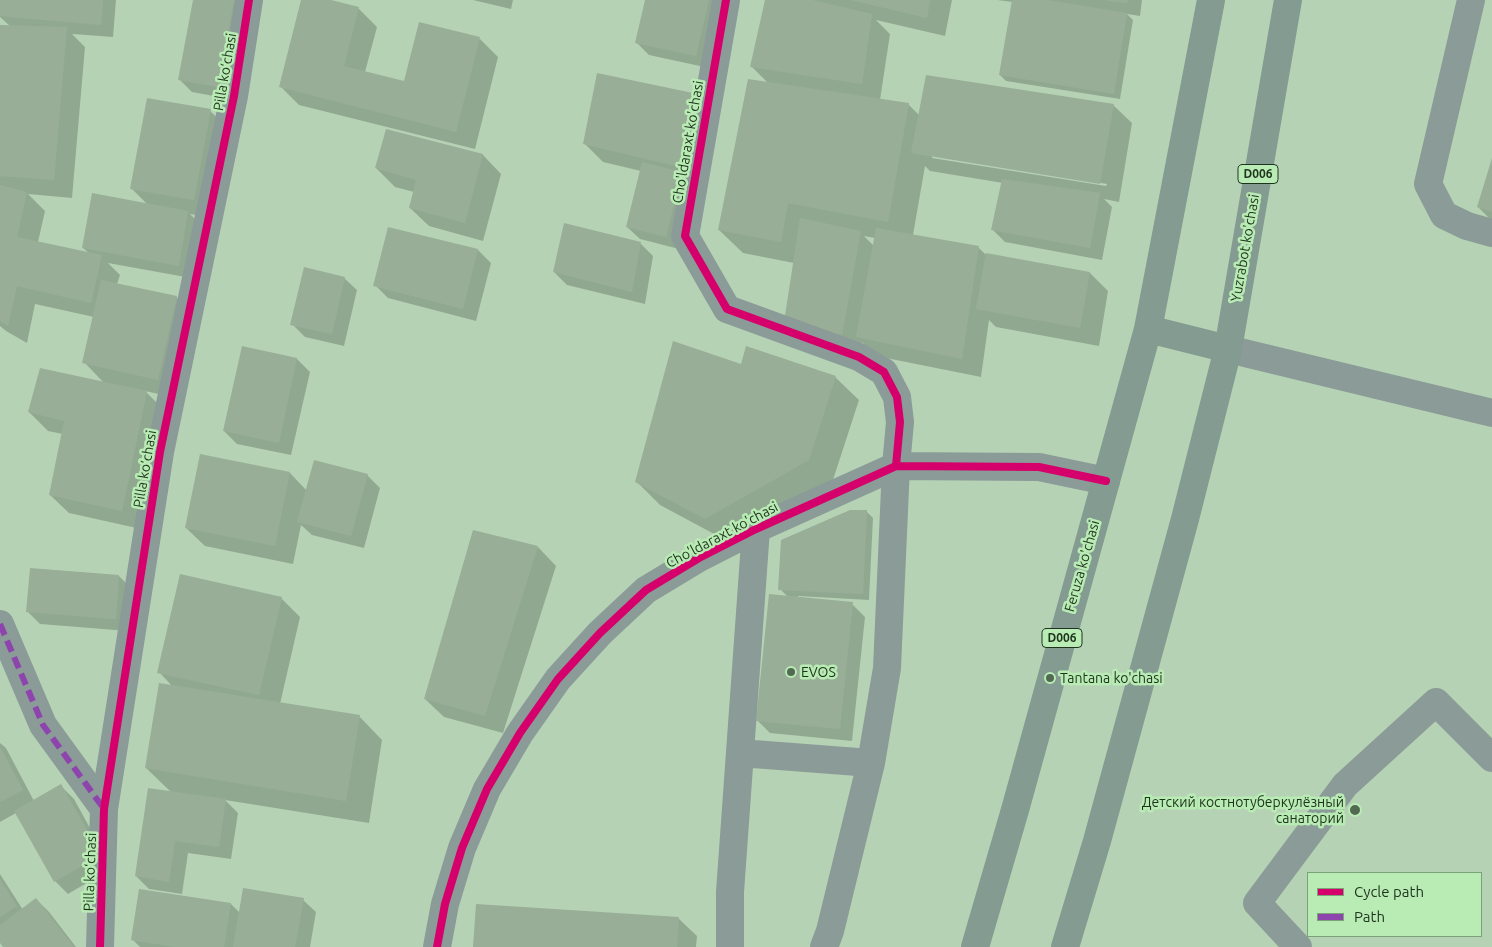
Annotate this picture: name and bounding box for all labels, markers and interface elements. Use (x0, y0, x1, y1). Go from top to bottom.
street label: Pilla ko‘chasi (210, 32, 240, 112)
street label: Cho'ldaraxt ko'chasi (669, 79, 707, 205)
road number: D006 (1238, 164, 1278, 183)
street label: Yuzrabot ko'chasi (1227, 193, 1263, 303)
street label: Pilla ko‘chasi (130, 429, 160, 509)
street label: Cho'ldaraxt ko'chasi (663, 498, 781, 572)
street label: Feruza ko'chasi (1061, 518, 1103, 614)
road number: D006 (1042, 628, 1082, 648)
place label: EVOS (801, 664, 836, 680)
marker: EVOS (785, 666, 797, 678)
place label: Tantana ko'chasi (1060, 670, 1163, 686)
marker: Tantana ko'chasi (1044, 672, 1056, 684)
place label: Детский костнотуберкулёзный санаторий (1142, 794, 1344, 826)
marker: Детский костнотуберкулёзный санаторий (1348, 803, 1362, 817)
street label: Pilla ko‘chasi (80, 832, 100, 912)
legend (1307, 872, 1482, 937)
text: Cycle path (1354, 883, 1424, 900)
text: Path (1354, 908, 1385, 925)

